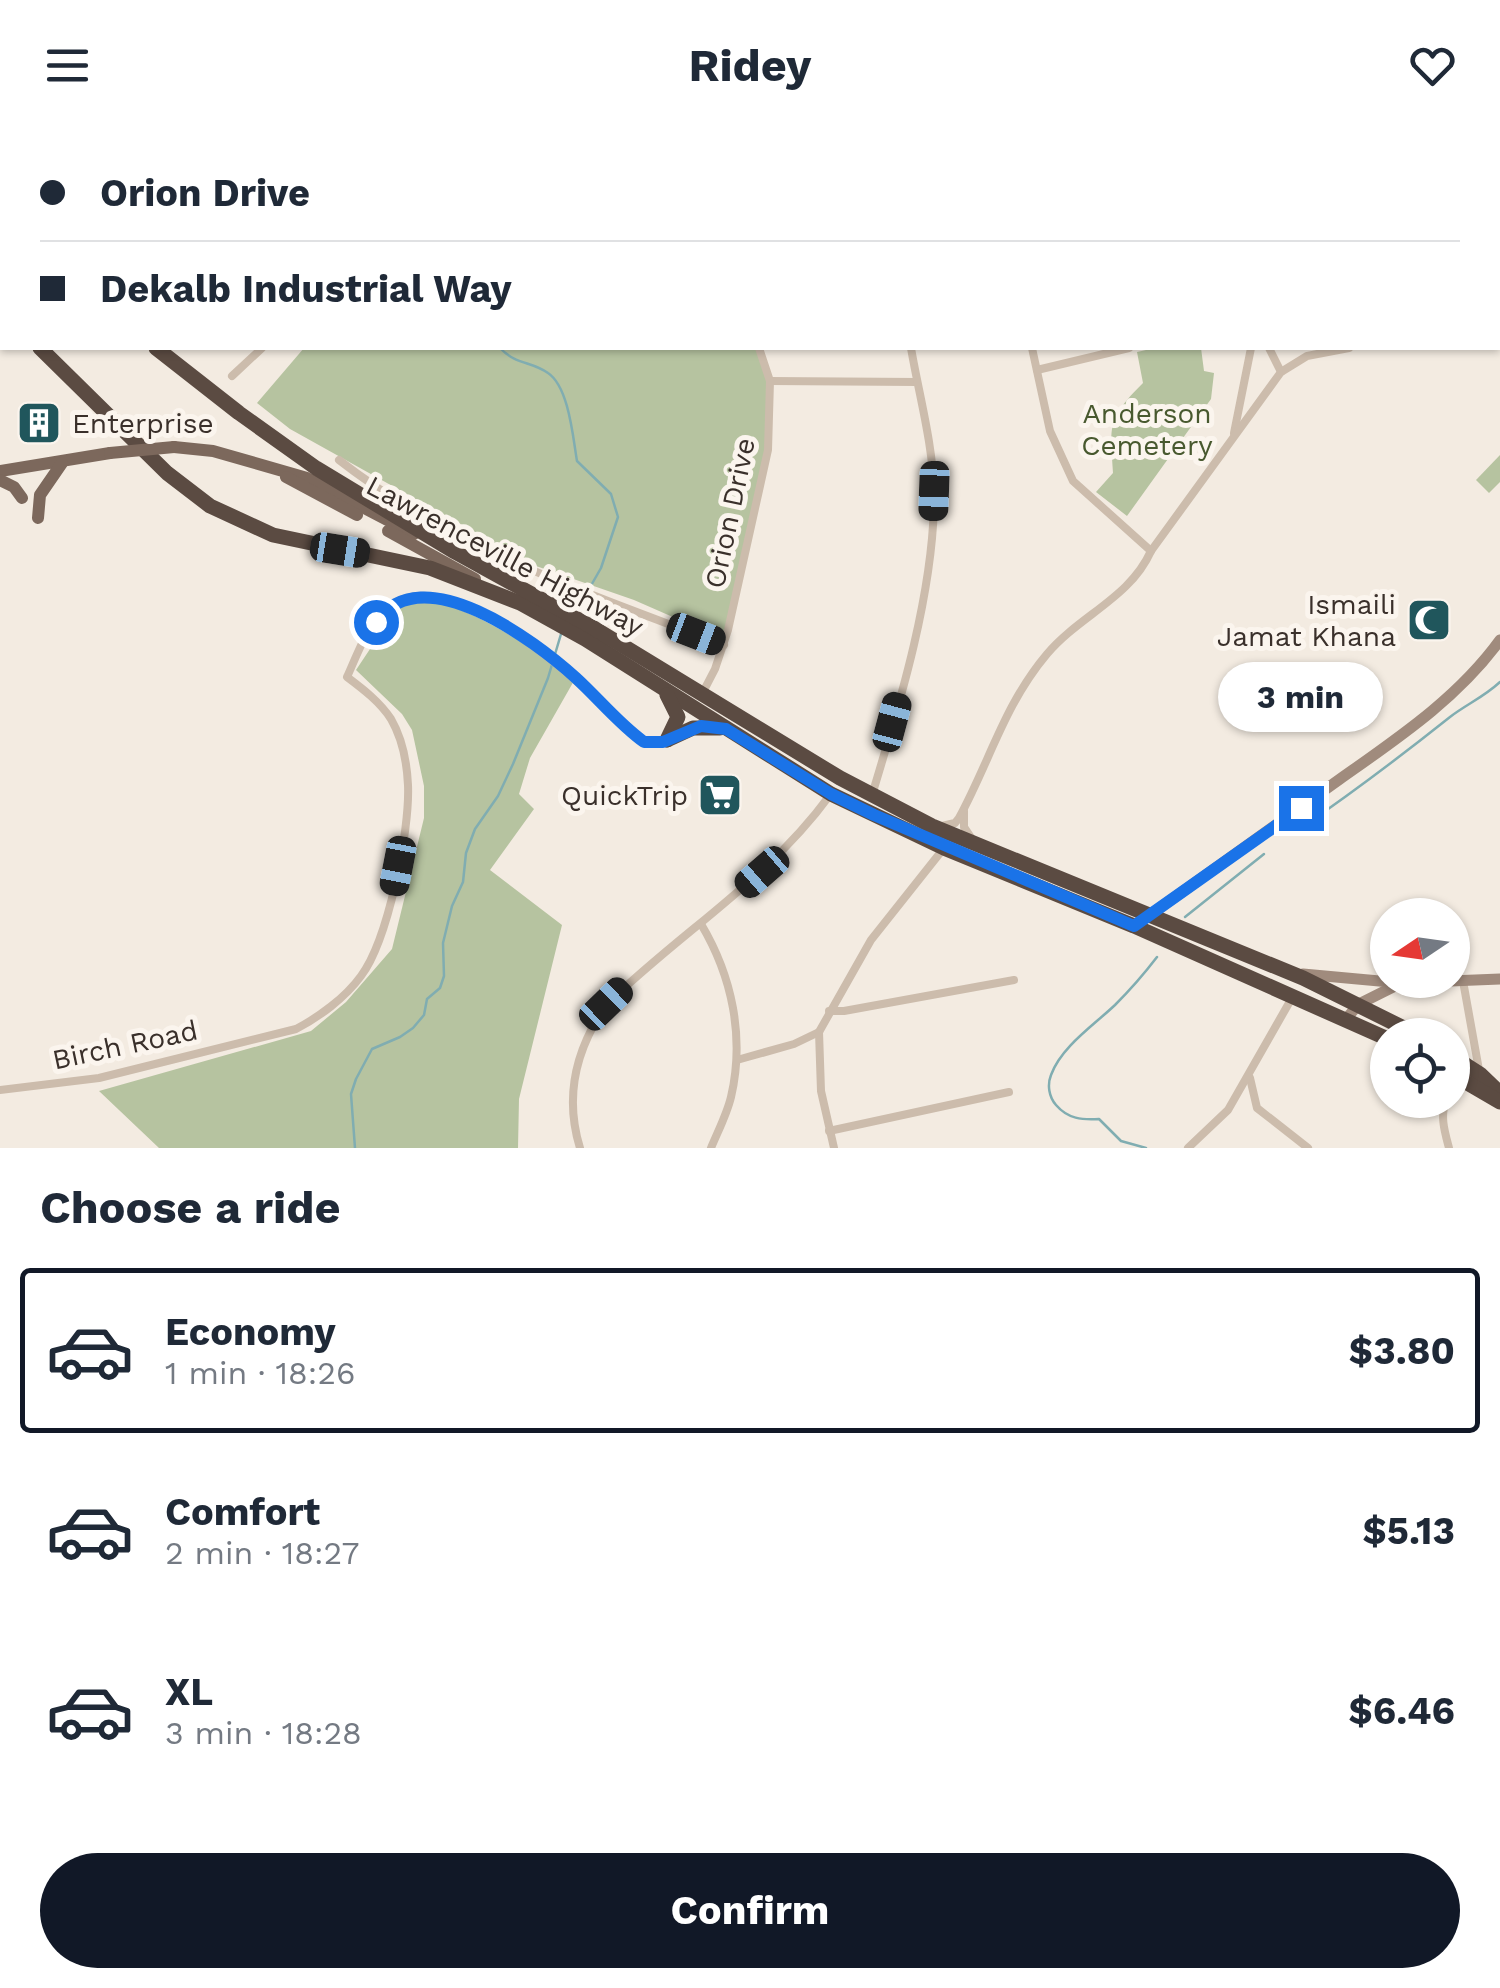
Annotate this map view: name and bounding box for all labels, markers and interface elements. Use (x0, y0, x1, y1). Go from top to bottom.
icon: menu (40, 38, 95, 93)
icon: heart (1405, 38, 1460, 93)
text: Ridey (689, 39, 811, 92)
text: Orion Drive (100, 171, 310, 215)
text: Dekalb Industrial Way (100, 267, 512, 311)
park label: Anderson Cemetery (1081, 397, 1213, 462)
building icon: Enterprise (16, 400, 62, 446)
place label: Enterprise (72, 407, 214, 440)
street label: Orion Drive (698, 435, 762, 591)
car (918, 460, 950, 522)
street label: Lawrenceville Highway (361, 469, 650, 643)
car (308, 530, 372, 570)
place label: Ismaili Jamat Khana (1217, 588, 1396, 653)
mosque icon: Ismaili Jamat Khana (1406, 597, 1452, 643)
route start (354, 600, 399, 645)
car (663, 609, 729, 659)
callout: 3 min (1218, 663, 1384, 733)
text: 3 min (1257, 678, 1344, 716)
car (870, 689, 914, 755)
supermarket icon: QuickTrip (697, 772, 743, 818)
place label: QuickTrip (561, 779, 688, 812)
route end (1279, 786, 1324, 831)
car (378, 834, 418, 898)
car (730, 841, 794, 903)
north arrow (1370, 898, 1470, 998)
map controls (1370, 898, 1470, 1118)
car (574, 972, 638, 1036)
street label: Birch Road (49, 1014, 201, 1076)
button: locate (1370, 1018, 1470, 1118)
text: Choose a ride (40, 1181, 340, 1234)
icon: car (45, 1306, 135, 1396)
text: Economy (165, 1310, 336, 1354)
text: $3.80 (1349, 1329, 1455, 1373)
text: 1 min · 18:26 (165, 1354, 355, 1392)
icon: car (45, 1486, 135, 1576)
text: Comfort (165, 1490, 320, 1534)
text: $5.13 (1362, 1509, 1455, 1553)
text: 2 min · 18:27 (165, 1534, 359, 1572)
icon: car (45, 1666, 135, 1756)
text: XL (165, 1670, 213, 1714)
text: $6.46 (1348, 1689, 1455, 1733)
text: 3 min · 18:28 (165, 1714, 362, 1752)
button: Confirm (40, 1853, 1460, 1968)

